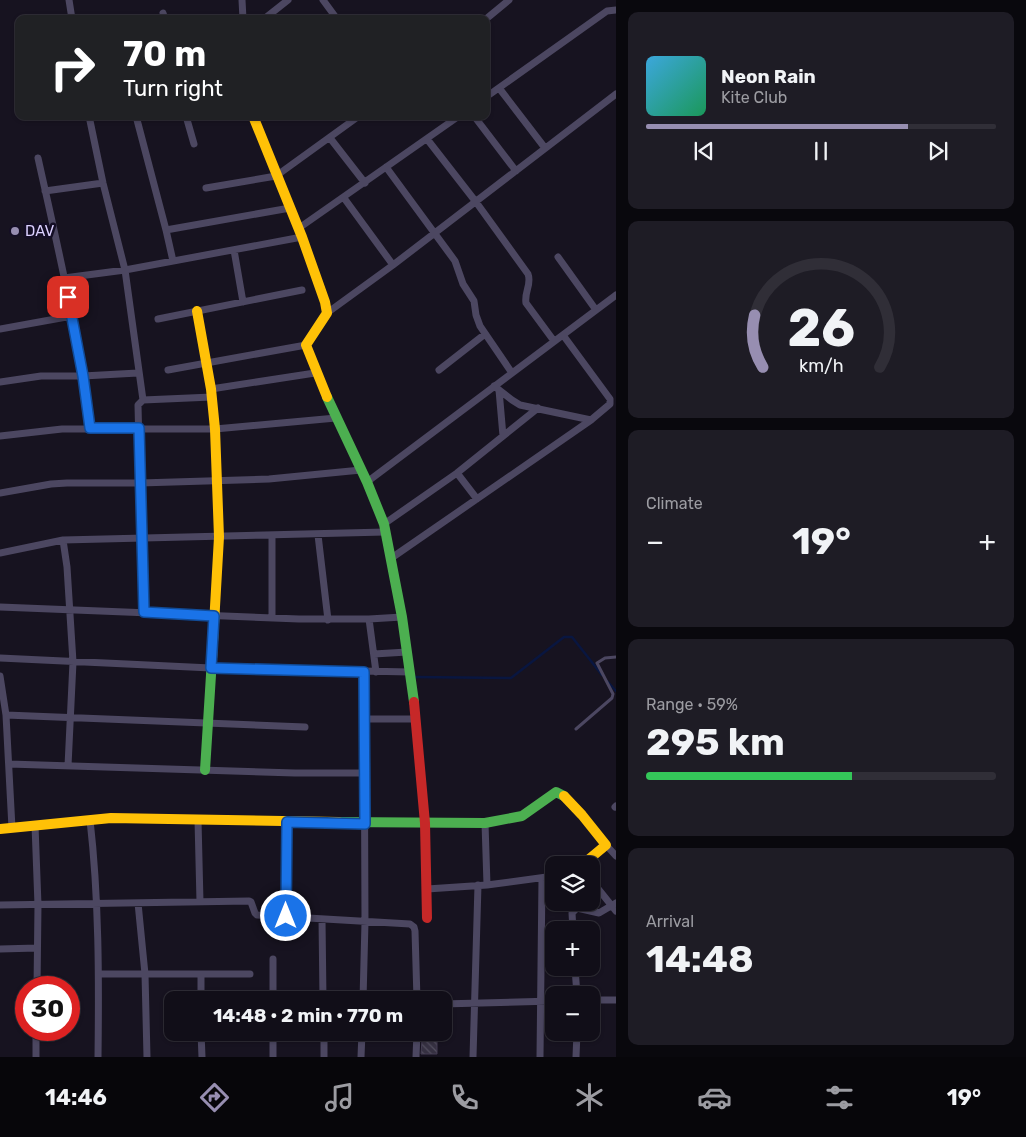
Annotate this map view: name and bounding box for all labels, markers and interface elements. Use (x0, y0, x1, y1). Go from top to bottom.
text: 70 m (123, 33, 206, 75)
icon: right (40, 35, 105, 100)
text: Neon Rain (721, 65, 816, 88)
text: Turn right (123, 75, 223, 102)
text: Kite Club (721, 88, 787, 107)
icon: previous (690, 137, 718, 165)
icon: pause (807, 137, 835, 165)
icon: next (924, 137, 952, 165)
place label: DAV (25, 222, 54, 240)
marker: DAV (9, 225, 21, 237)
pin (47, 276, 89, 318)
icon: arrive (54, 283, 82, 311)
text: 26 (787, 297, 855, 359)
text: km/h (799, 355, 843, 376)
text: Climate (646, 494, 703, 513)
text: 19° (792, 518, 851, 564)
text: − (646, 525, 664, 558)
text: + (979, 525, 996, 558)
text: Range · 59% (646, 695, 738, 714)
text: 295 km (646, 719, 785, 765)
map controls (545, 856, 600, 1041)
button: layers (545, 856, 600, 911)
position arrow (259, 889, 311, 941)
text: Arrival (646, 912, 694, 931)
button: + (545, 921, 600, 976)
text: 14:48 (646, 936, 754, 982)
speed limit sign: 30 (15, 976, 80, 1041)
button: − (545, 986, 600, 1041)
text: 14:48 · 2 min · 770 m (213, 1004, 403, 1027)
icon: directions (197, 1080, 232, 1115)
icon: music (322, 1080, 357, 1115)
icon: phone (447, 1080, 482, 1115)
icon: climate (572, 1080, 607, 1115)
icon: car (697, 1080, 732, 1115)
icon: filters (822, 1080, 857, 1115)
text: 14:46 (45, 1084, 107, 1111)
text: 19° (947, 1084, 981, 1111)

